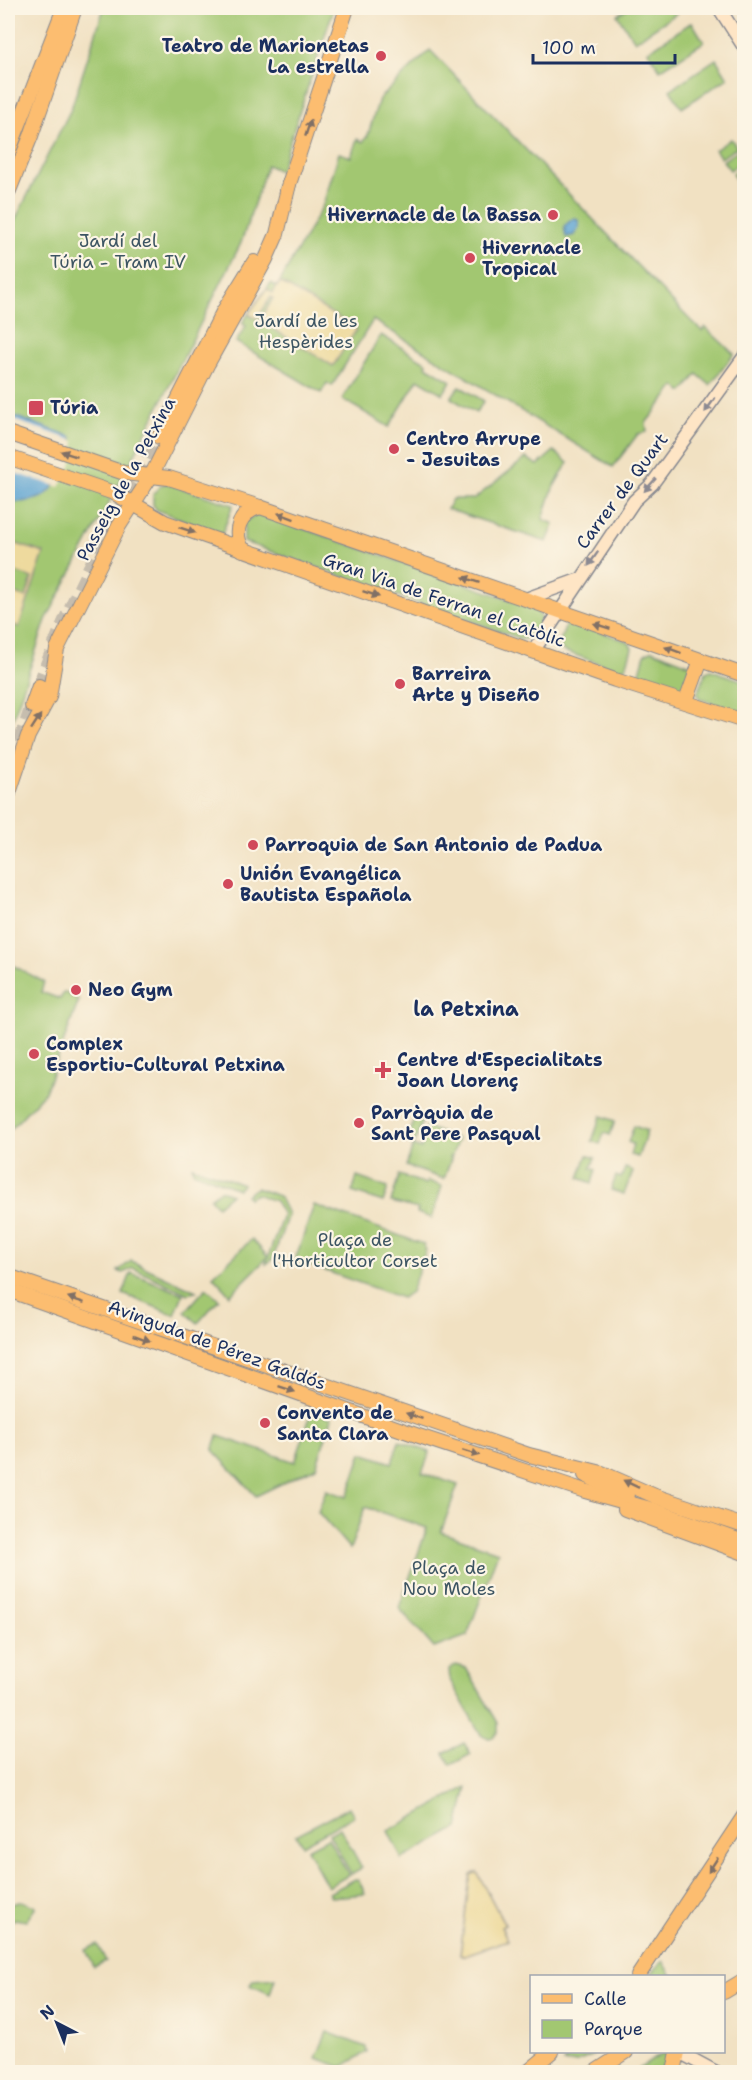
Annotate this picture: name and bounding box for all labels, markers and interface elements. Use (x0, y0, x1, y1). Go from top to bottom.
scale bar (533, 27, 676, 65)
place label: Teatro de Marionetas La estrella (162, 34, 370, 79)
text: 100 m (542, 36, 596, 60)
marker: Teatro de Marionetas La estrella (374, 49, 388, 63)
one-way arrow (303, 119, 313, 137)
place label: Hivernacle de la Bassa (327, 203, 542, 227)
marker: Hivernacle de la Bassa (546, 208, 560, 222)
park label: Jardí del Túria - Tram IV (50, 229, 186, 274)
place label: Hivernacle Tropical (482, 236, 581, 281)
marker: Hivernacle Tropical (463, 251, 477, 265)
park label: Jardí de les Hespèrides (254, 309, 358, 354)
street label: Passeig de la Petxina (71, 393, 181, 565)
place label: Túria (50, 396, 99, 420)
one-way arrow (704, 396, 716, 412)
marker: Túria (27, 399, 45, 417)
place label: Centro Arrupe - Jesuitas (406, 427, 541, 472)
street label: Carrer de Quart (571, 428, 674, 554)
marker: Centro Arrupe - Jesuitas (387, 442, 401, 456)
one-way arrow (60, 449, 78, 458)
one-way arrow (644, 477, 657, 492)
one-way arrow (277, 510, 295, 520)
one-way arrow (178, 525, 196, 535)
street label: Gran Via de Ferran el Catòlic (320, 547, 568, 653)
one-way arrow (587, 551, 599, 567)
one-way arrow (461, 575, 479, 585)
one-way arrow (362, 589, 380, 599)
one-way arrow (593, 621, 611, 630)
one-way arrow (664, 645, 682, 655)
place label: Barreira Arte y Diseño (412, 662, 540, 707)
marker: Barreira Arte y Diseño (393, 677, 407, 691)
one-way arrow (31, 714, 42, 731)
place label: Parroquia de San Antonio de Padua (265, 833, 603, 857)
marker: Parroquia de San Antonio de Padua (246, 838, 260, 852)
place label: Unión Evangélica Bautista Española (240, 862, 412, 907)
marker: Unión Evangélica Bautista Española (221, 877, 235, 891)
place label: Neo Gym (88, 978, 173, 1002)
marker: Neo Gym (69, 983, 83, 997)
district label: la Petxina (413, 996, 519, 1022)
place label: Complex Esportiu-Cultural Petxina (46, 1032, 285, 1077)
marker: Complex Esportiu-Cultural Petxina (27, 1047, 41, 1061)
place label: Centre d'Especialitats Joan Llorenç (397, 1048, 603, 1093)
marker: Centre d'Especialitats Joan Llorenç (374, 1061, 392, 1079)
place label: Parròquia de Sant Pere Pasqual (371, 1101, 540, 1146)
marker: Parròquia de Sant Pere Pasqual (352, 1116, 366, 1130)
park label: Plaça de l'Horticultor Corset (272, 1228, 438, 1273)
one-way arrow (67, 1294, 85, 1304)
street label: Avinguda de Pérez Galdós (105, 1294, 329, 1396)
one-way arrow (133, 1333, 151, 1343)
one-way arrow (278, 1384, 296, 1394)
place label: Convento de Santa Clara (277, 1401, 393, 1446)
one-way arrow (405, 1411, 423, 1421)
marker: Convento de Santa Clara (258, 1416, 272, 1430)
one-way arrow (462, 1448, 480, 1458)
one-way arrow (622, 1479, 639, 1489)
park label: Plaça de Nou Moles (402, 1556, 496, 1601)
one-way arrow (707, 1857, 718, 1874)
legend (530, 1975, 725, 2053)
text: Calle (584, 1987, 627, 2011)
north arrow (27, 1993, 87, 2053)
text: N (36, 2000, 59, 2024)
text: Parque (584, 2017, 643, 2041)

